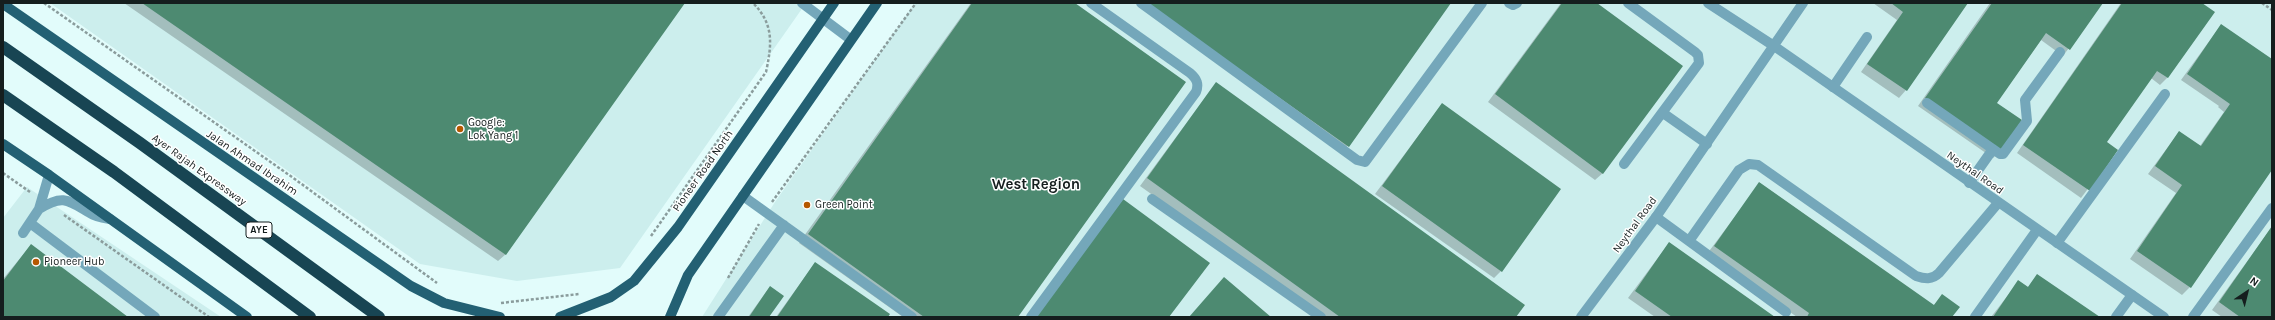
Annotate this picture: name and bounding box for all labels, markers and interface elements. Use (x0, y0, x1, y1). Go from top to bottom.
place label: Google: Lok Yang 1 (468, 116, 518, 142)
marker: Google: Lok Yang 1 (455, 124, 465, 134)
street label: Jalan Ahmad Ibrahim (204, 128, 300, 198)
street label: Pioneer Road North (670, 128, 736, 214)
street label: Ayer Rajah Expressway (149, 131, 249, 209)
street label: Neythal Road (1944, 149, 2006, 197)
district label: West Region (992, 176, 1080, 194)
street label: Neythal Road (1610, 194, 1660, 256)
place label: Green Point (815, 198, 873, 212)
marker: Green Point (802, 200, 812, 210)
road number: AYE (246, 222, 272, 238)
place label: Pioneer Hub (44, 255, 104, 269)
marker: Pioneer Hub (31, 257, 41, 267)
north arrow (2227, 272, 2267, 312)
text: N (2247, 274, 2261, 289)

